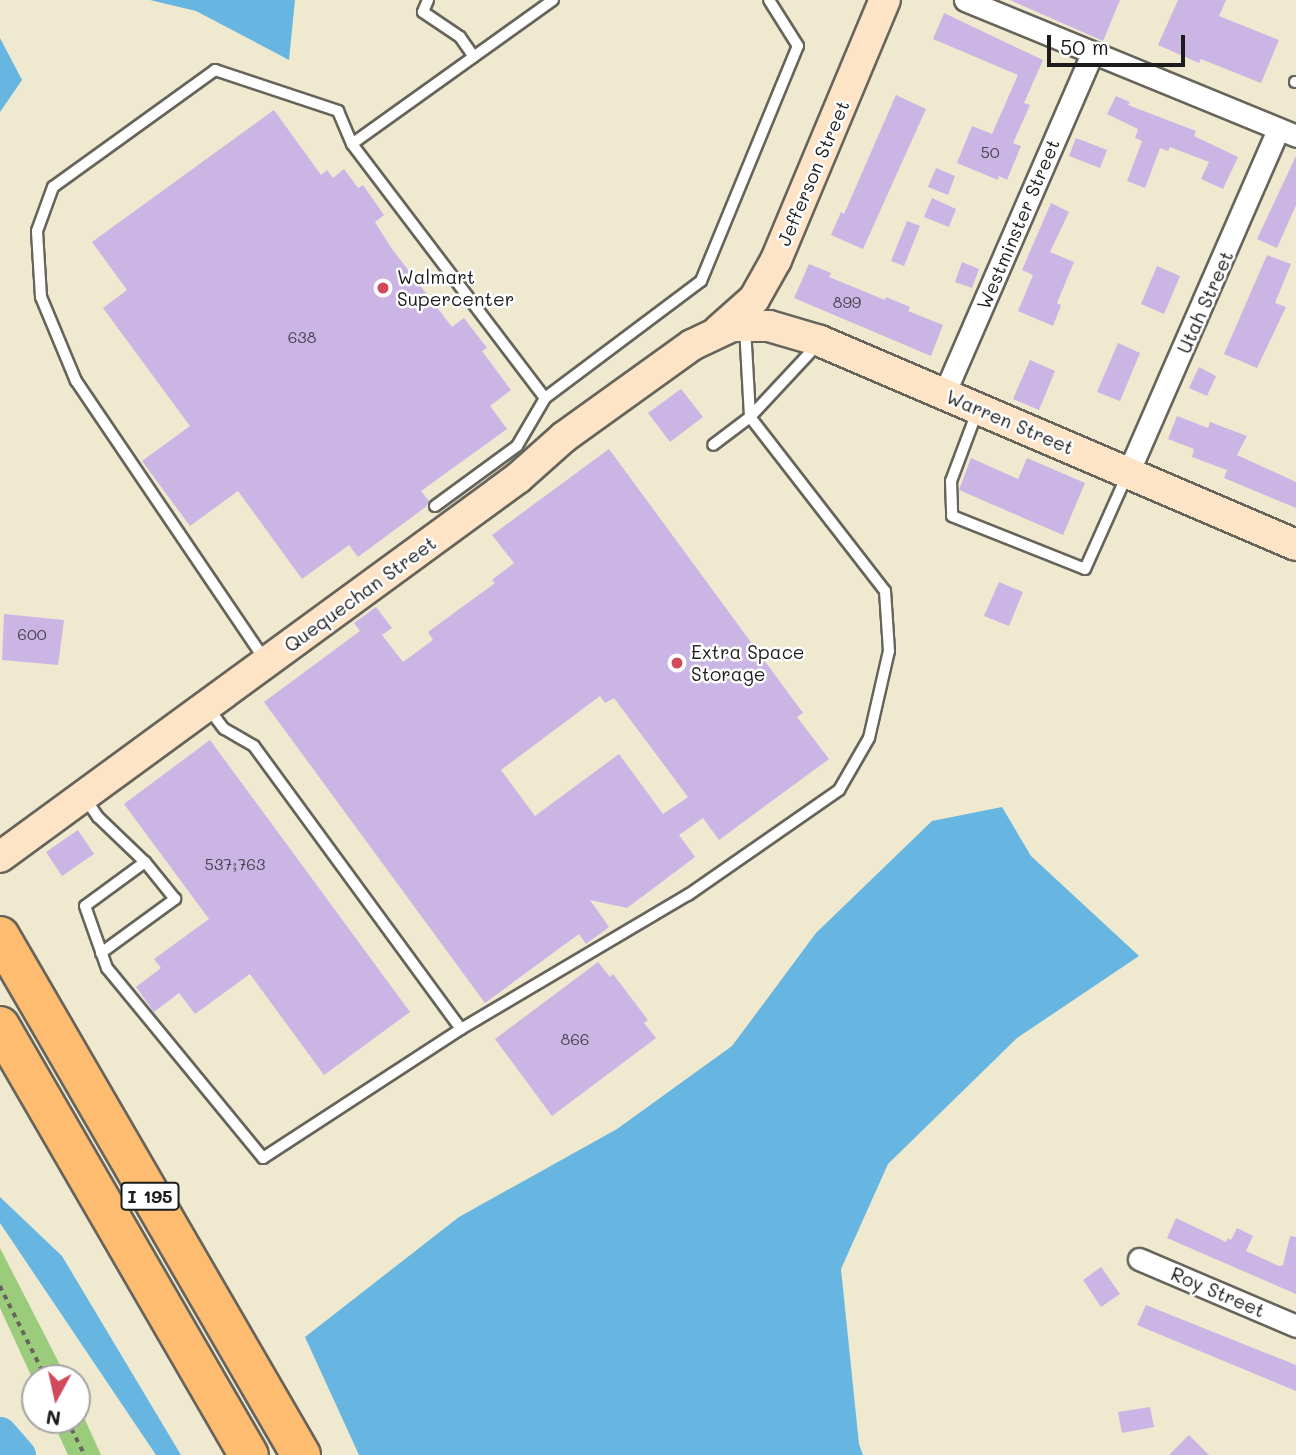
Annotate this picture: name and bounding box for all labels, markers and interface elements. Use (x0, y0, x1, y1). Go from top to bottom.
scale bar (1051, 21, 1189, 65)
text: 50 m (1060, 33, 1109, 60)
street label: Jefferson Street (772, 97, 854, 249)
street label: Westminster Street (972, 135, 1064, 313)
house number: 50 (980, 142, 1000, 162)
street label: Utah Street (1172, 247, 1238, 357)
place label: Walmart Supercenter (397, 266, 514, 310)
marker: Walmart Supercenter (375, 280, 391, 296)
house number: 899 (833, 292, 861, 312)
house number: 638 (288, 327, 316, 347)
street label: Warren Street (943, 385, 1077, 459)
street label: Quequechan Street (280, 531, 440, 657)
house number: 600 (17, 624, 47, 644)
place label: Extra Space Storage (691, 641, 805, 685)
marker: Extra Space Storage (669, 655, 685, 671)
house number: 537;763 (205, 854, 265, 874)
house number: 866 (560, 1029, 590, 1049)
road number: I 195 (120, 1182, 180, 1210)
street label: Roy Street (1168, 1262, 1268, 1322)
north arrow (21, 1364, 91, 1434)
text: N (44, 1405, 62, 1432)

